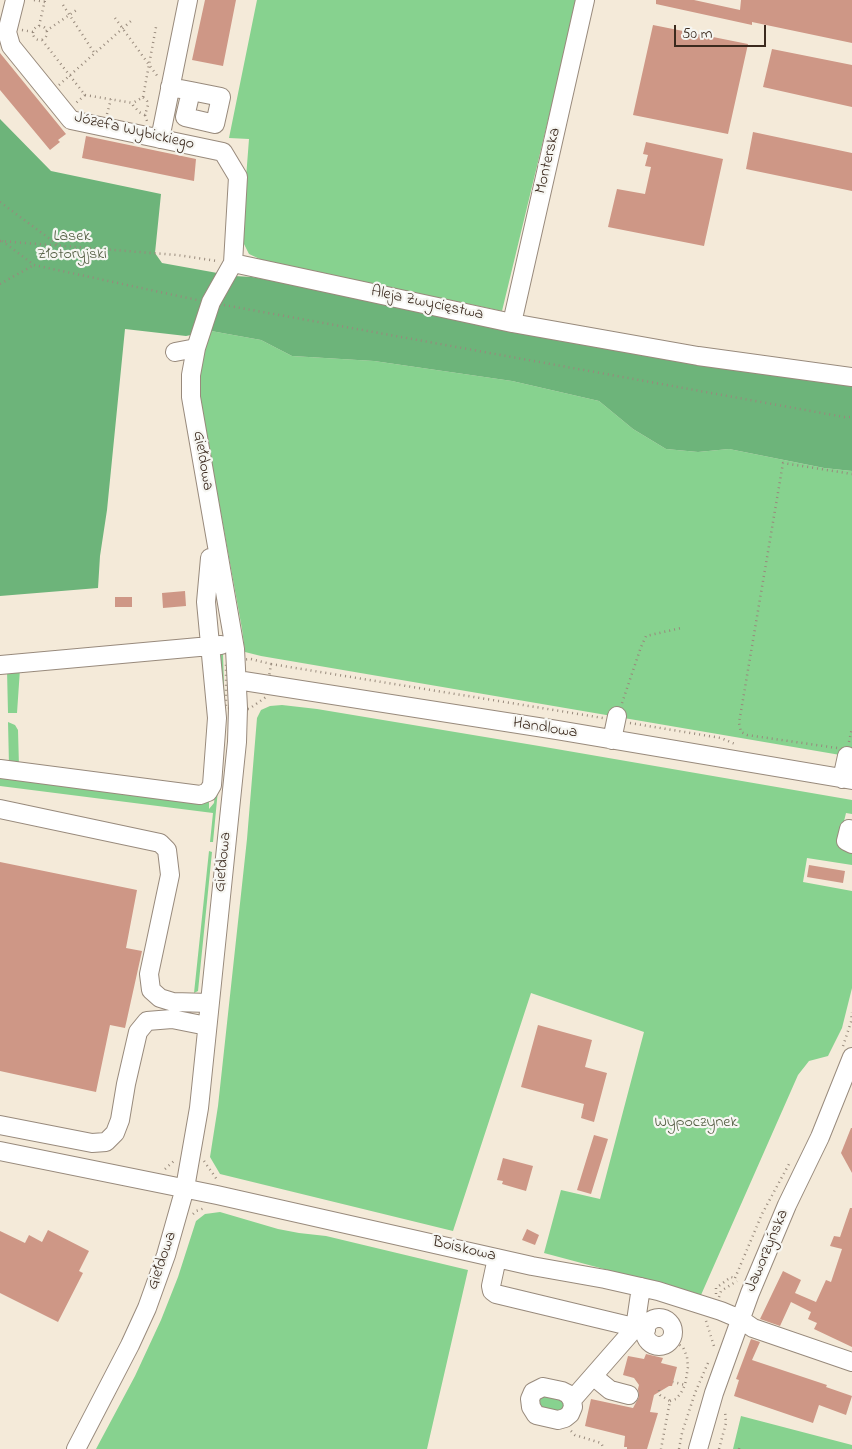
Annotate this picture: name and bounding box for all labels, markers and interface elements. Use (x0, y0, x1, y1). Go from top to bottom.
scale bar (677, 15, 770, 47)
text: 50 m (682, 23, 712, 45)
street label: Józefa Wybickiego (72, 109, 196, 155)
street label: Monterska (532, 126, 566, 196)
park label: Lasek Złotoryjski (37, 227, 107, 265)
street label: Aleja Zwycięstwa (369, 283, 485, 325)
street label: Giełdowa (187, 430, 217, 492)
street label: Handlowa (511, 714, 579, 744)
street label: Giełdowa (211, 831, 237, 893)
park label: Wypoczynek (654, 1113, 738, 1133)
street label: Jaworzyńska (742, 1207, 794, 1295)
street label: Giełdowa (144, 1229, 182, 1293)
street label: Boiskowa (430, 1233, 498, 1267)

